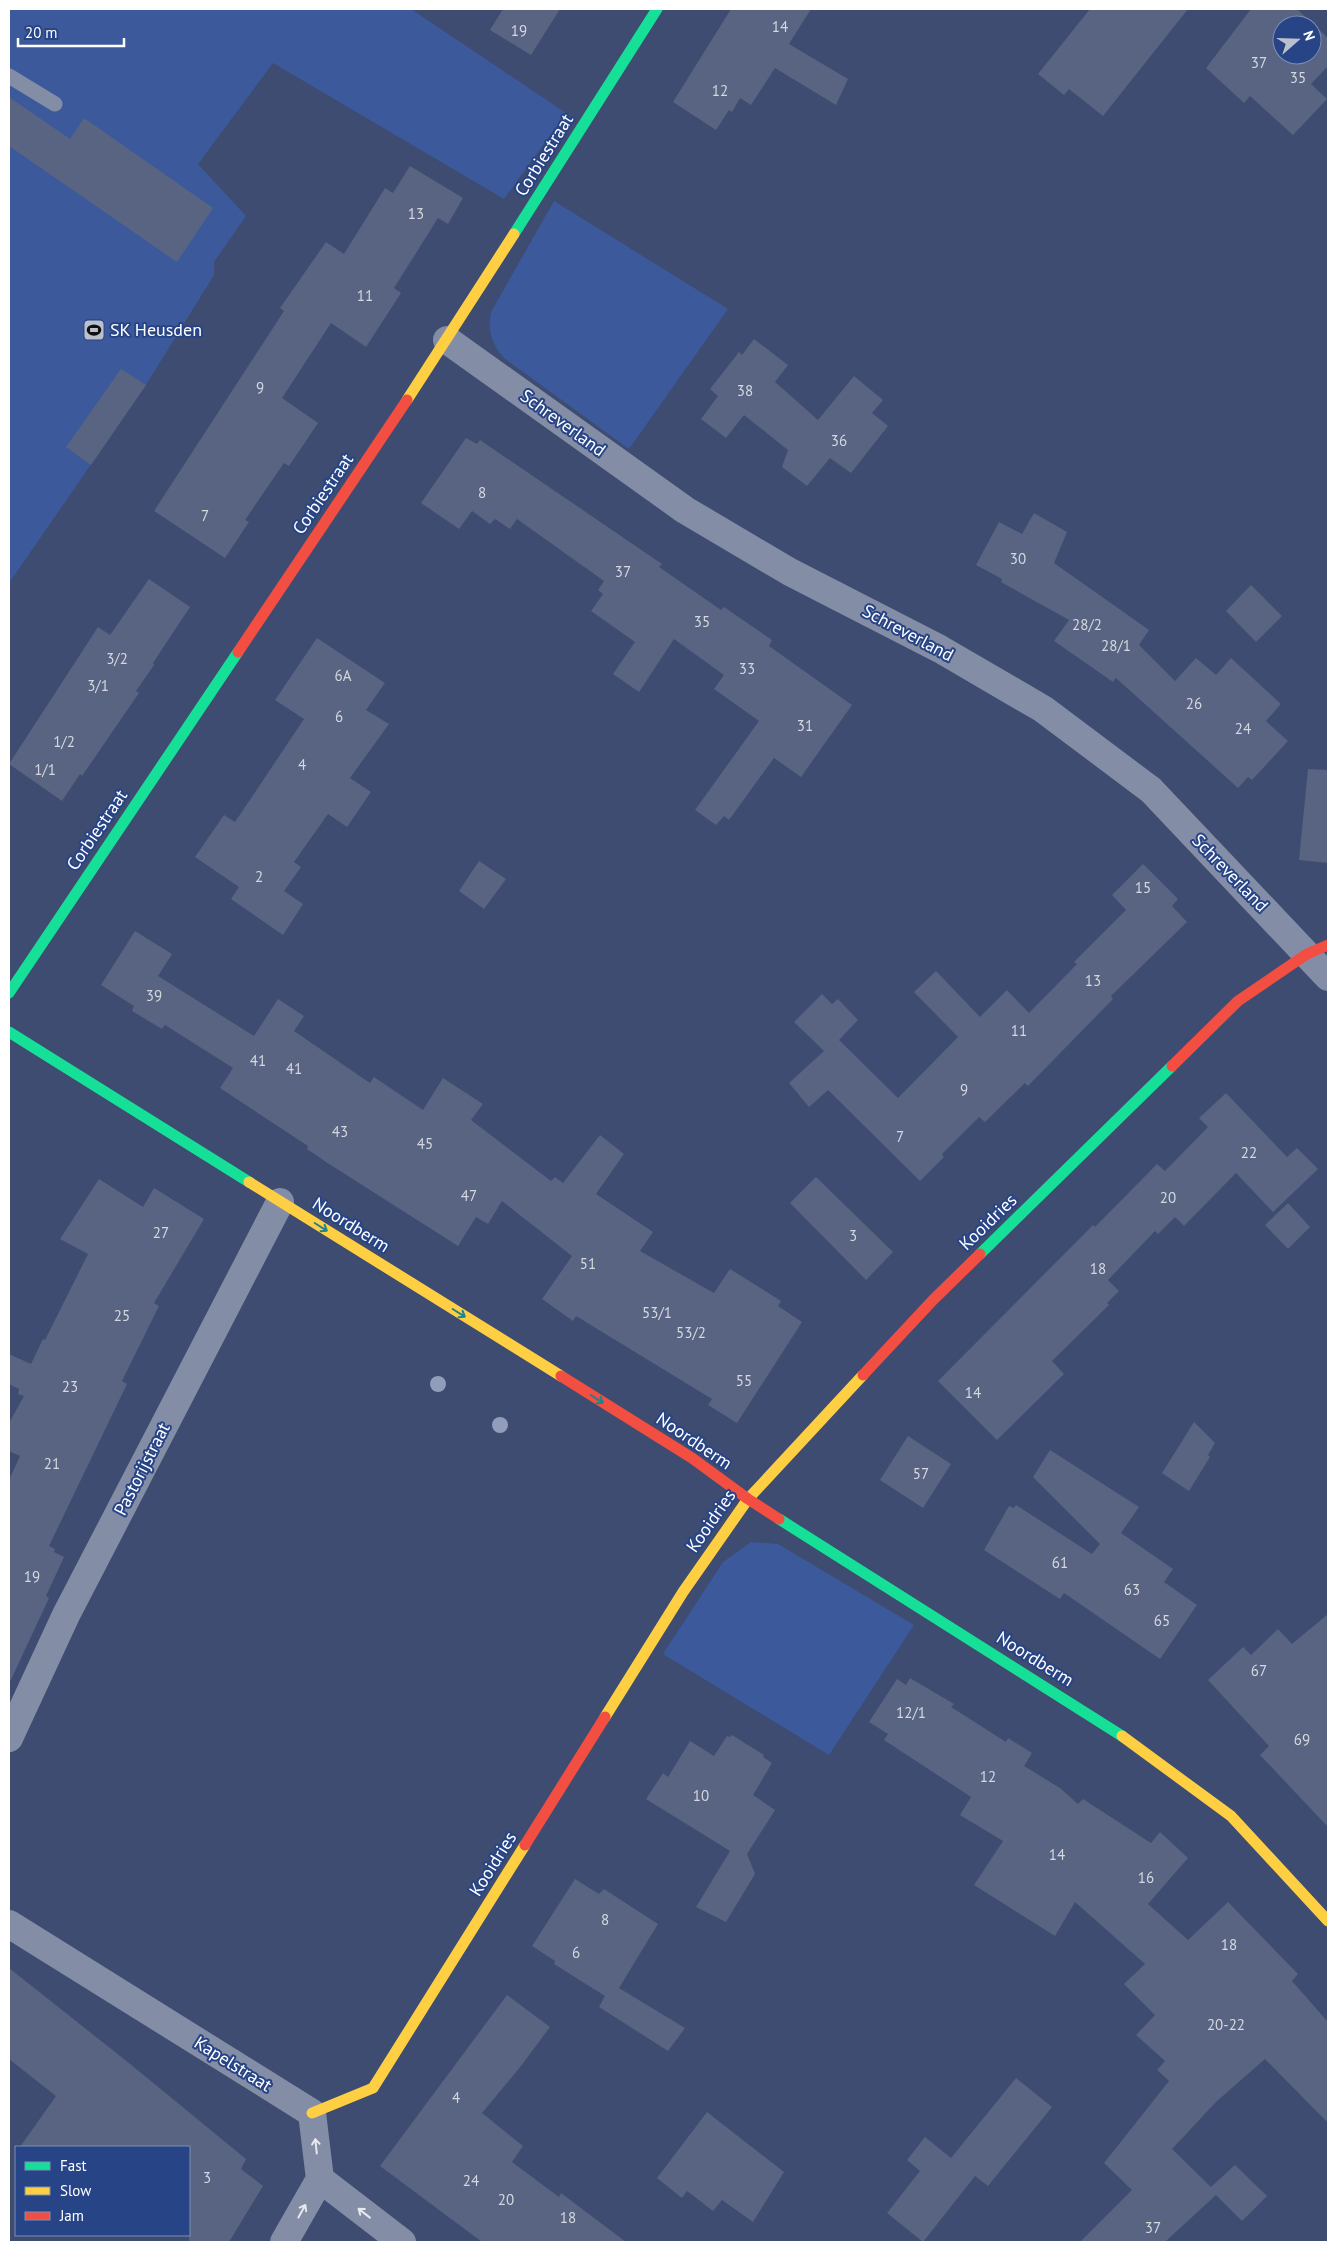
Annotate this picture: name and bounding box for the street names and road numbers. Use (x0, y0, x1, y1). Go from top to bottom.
street label: Corbiestraat (509, 109, 578, 200)
street label: Schreverland (516, 384, 610, 461)
street label: Corbiestraat (287, 449, 358, 539)
street label: Schreverland (859, 599, 958, 666)
street label: Corbiestraat (61, 785, 132, 875)
street label: Schreverland (1187, 829, 1273, 917)
street label: Kooidries (954, 1189, 1021, 1255)
street label: Noordberm (308, 1192, 394, 1257)
street label: Noordberm (652, 1407, 737, 1474)
street label: Pastorijstraat (108, 1419, 175, 1519)
street label: Kooidries (681, 1485, 741, 1557)
street label: Noordberm (992, 1626, 1078, 1691)
street label: Kooidries (464, 1827, 521, 1900)
street label: Kapelstraat (190, 2031, 276, 2096)

